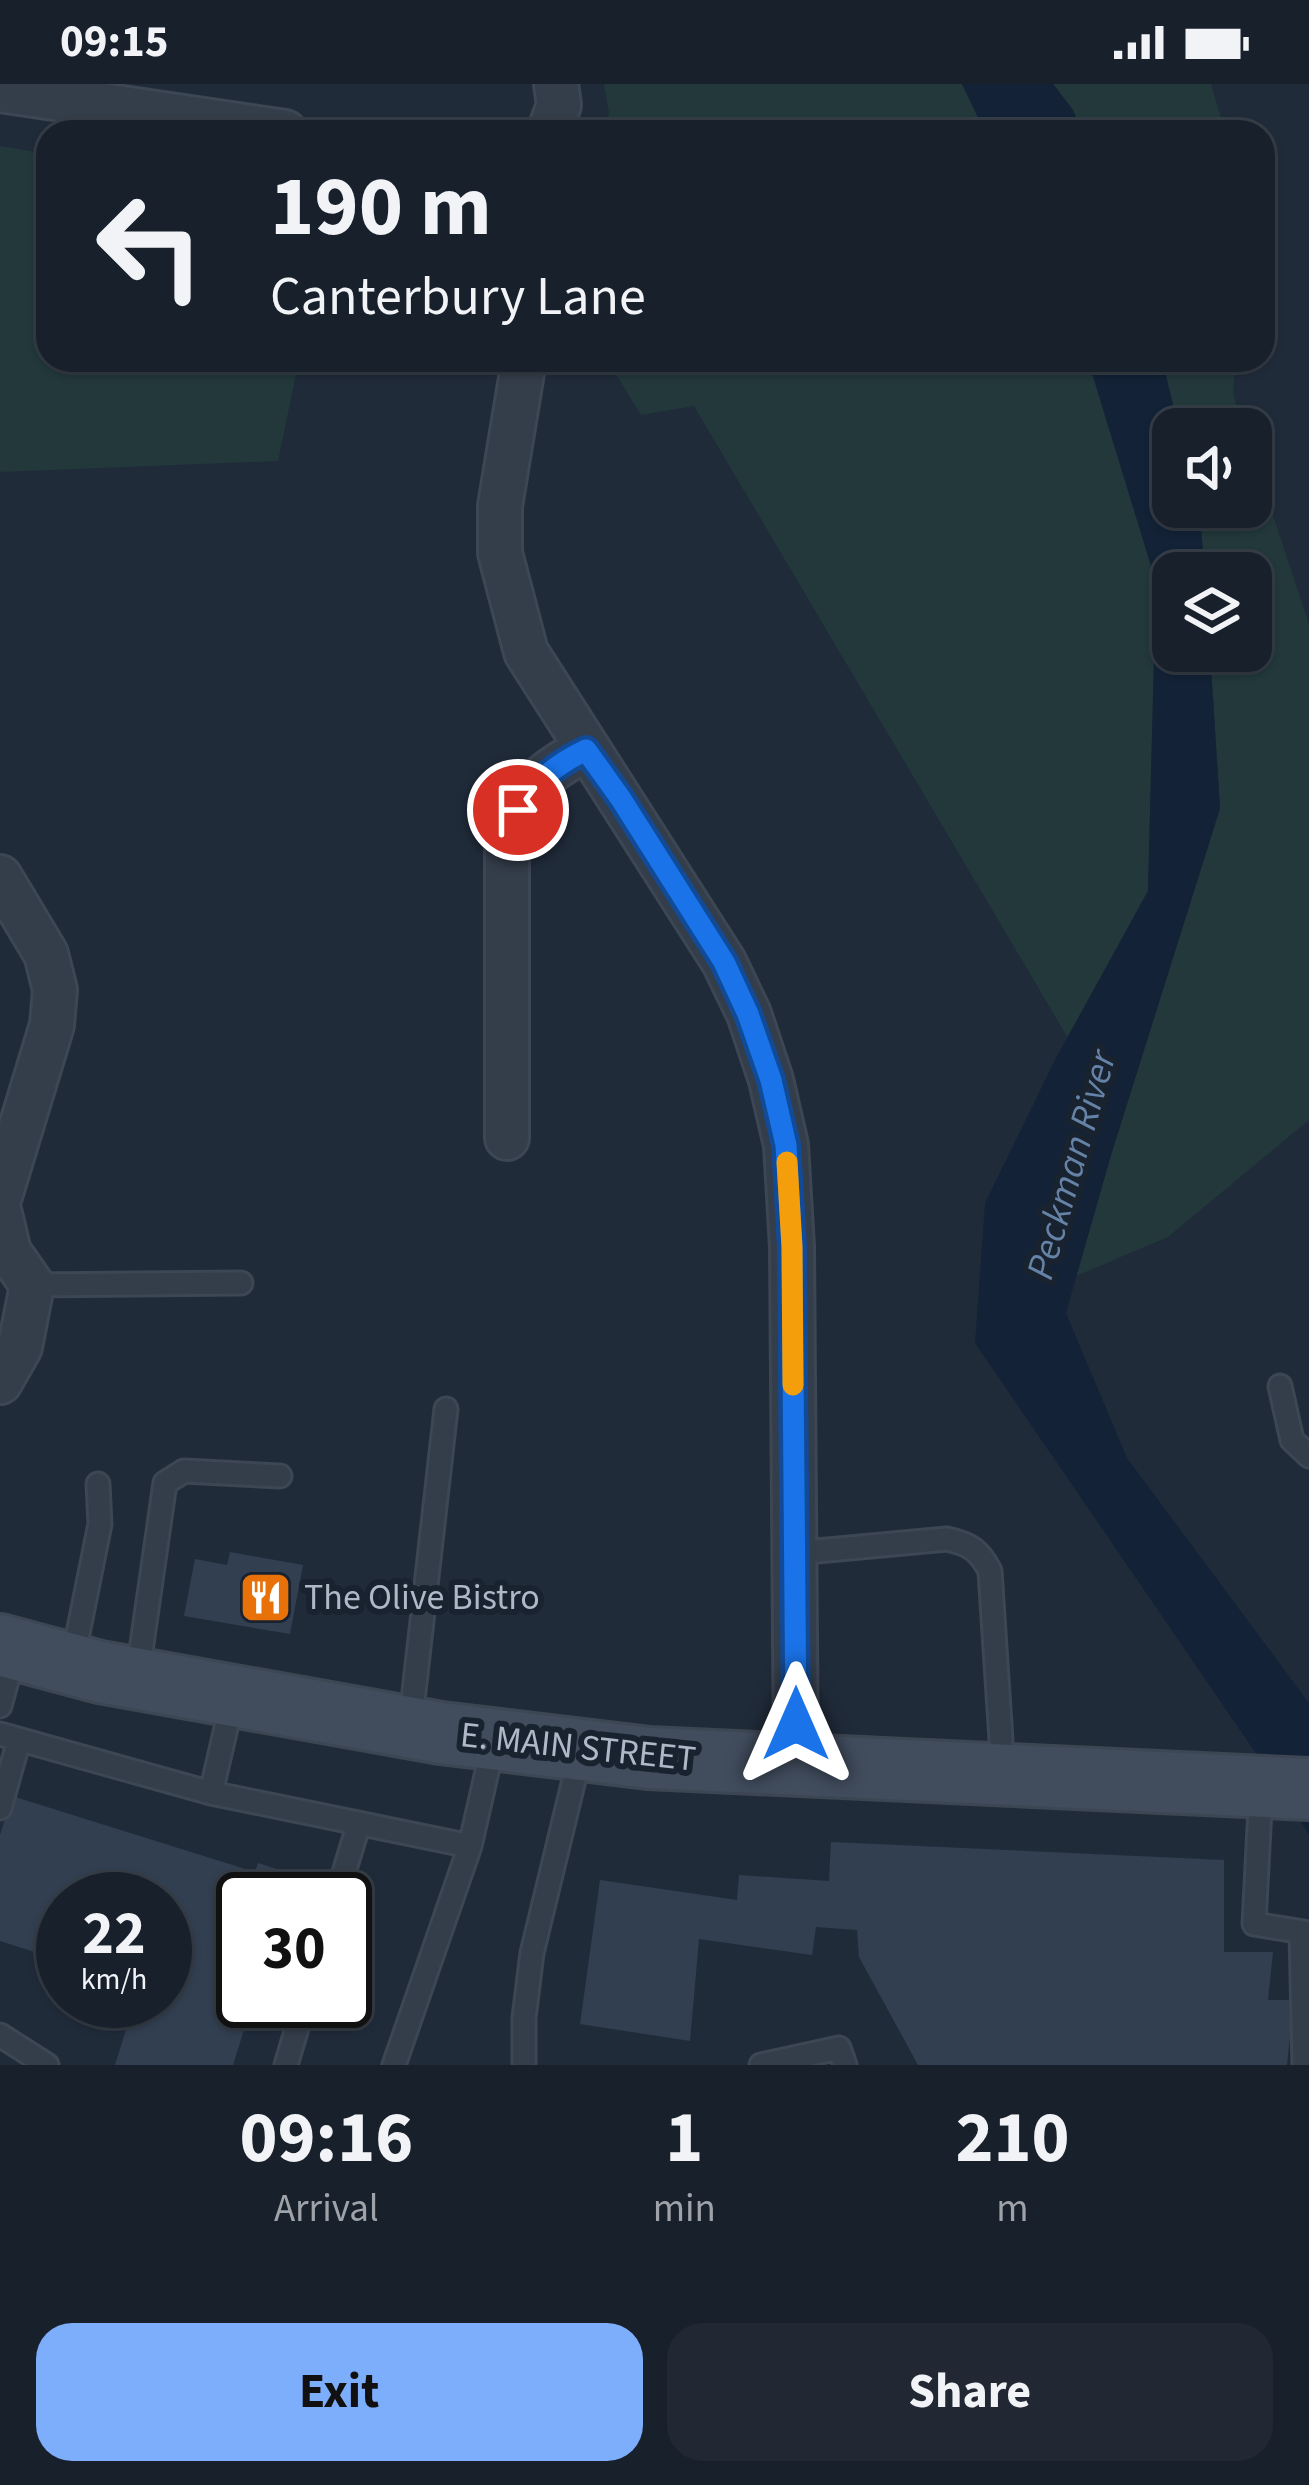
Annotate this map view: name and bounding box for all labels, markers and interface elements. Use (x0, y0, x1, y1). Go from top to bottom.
text: 09:15 (60, 10, 169, 74)
text: 190 m (270, 148, 492, 268)
icon: left (72, 168, 228, 324)
text: Canterbury Lane (270, 259, 646, 336)
map controls (1152, 408, 1272, 672)
button: sound (1152, 408, 1272, 528)
button: layers (1152, 552, 1272, 672)
pin (467, 759, 569, 861)
icon: arrive (485, 777, 551, 843)
water label: Peckman River (1013, 1042, 1132, 1286)
restaurant icon: The Olive Bistro (237, 1569, 293, 1625)
place label: The Olive Bistro (304, 1572, 540, 1623)
position arrow (733, 1661, 859, 1787)
street label: E. MAIN STREET (458, 1709, 698, 1785)
speed limit sign: 30 (216, 1872, 372, 2028)
text: 22 (82, 1892, 146, 1977)
text: km/h (81, 1958, 147, 2001)
text: 09:16 (240, 2087, 413, 2190)
text: 1 (665, 2087, 703, 2190)
text: 210 (955, 2087, 1070, 2190)
text: Arrival (274, 2181, 379, 2237)
text: min (653, 2181, 716, 2237)
text: m (996, 2181, 1029, 2237)
button: Exit (36, 2323, 643, 2461)
button: Share (667, 2323, 1273, 2461)

